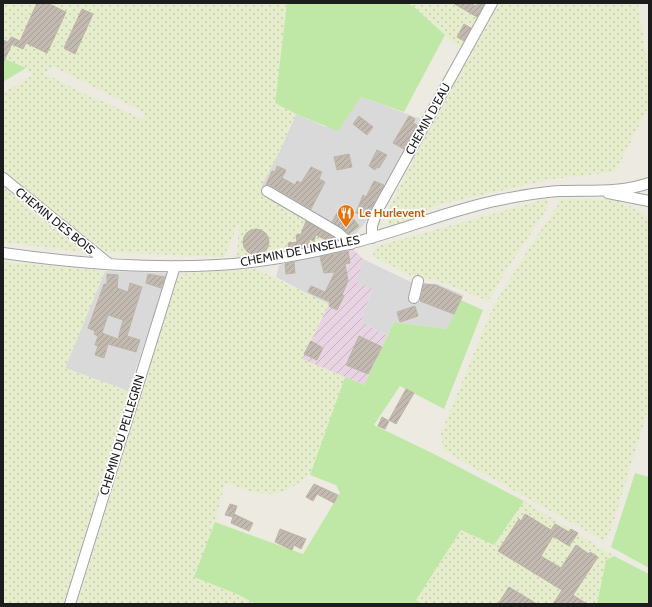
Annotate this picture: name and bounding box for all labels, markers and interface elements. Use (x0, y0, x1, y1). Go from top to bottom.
street label: CHEMIN D'EAU (402, 80, 453, 157)
street label: CHEMIN DES BOIS (13, 184, 98, 257)
restaurant icon: Le Hurlevent (336, 203, 356, 228)
place label: Le Hurlevent (359, 205, 425, 220)
street label: CHEMIN DE LINSELLES (239, 232, 361, 269)
street label: CHEMIN DU PELLEGRIN (96, 373, 147, 497)

